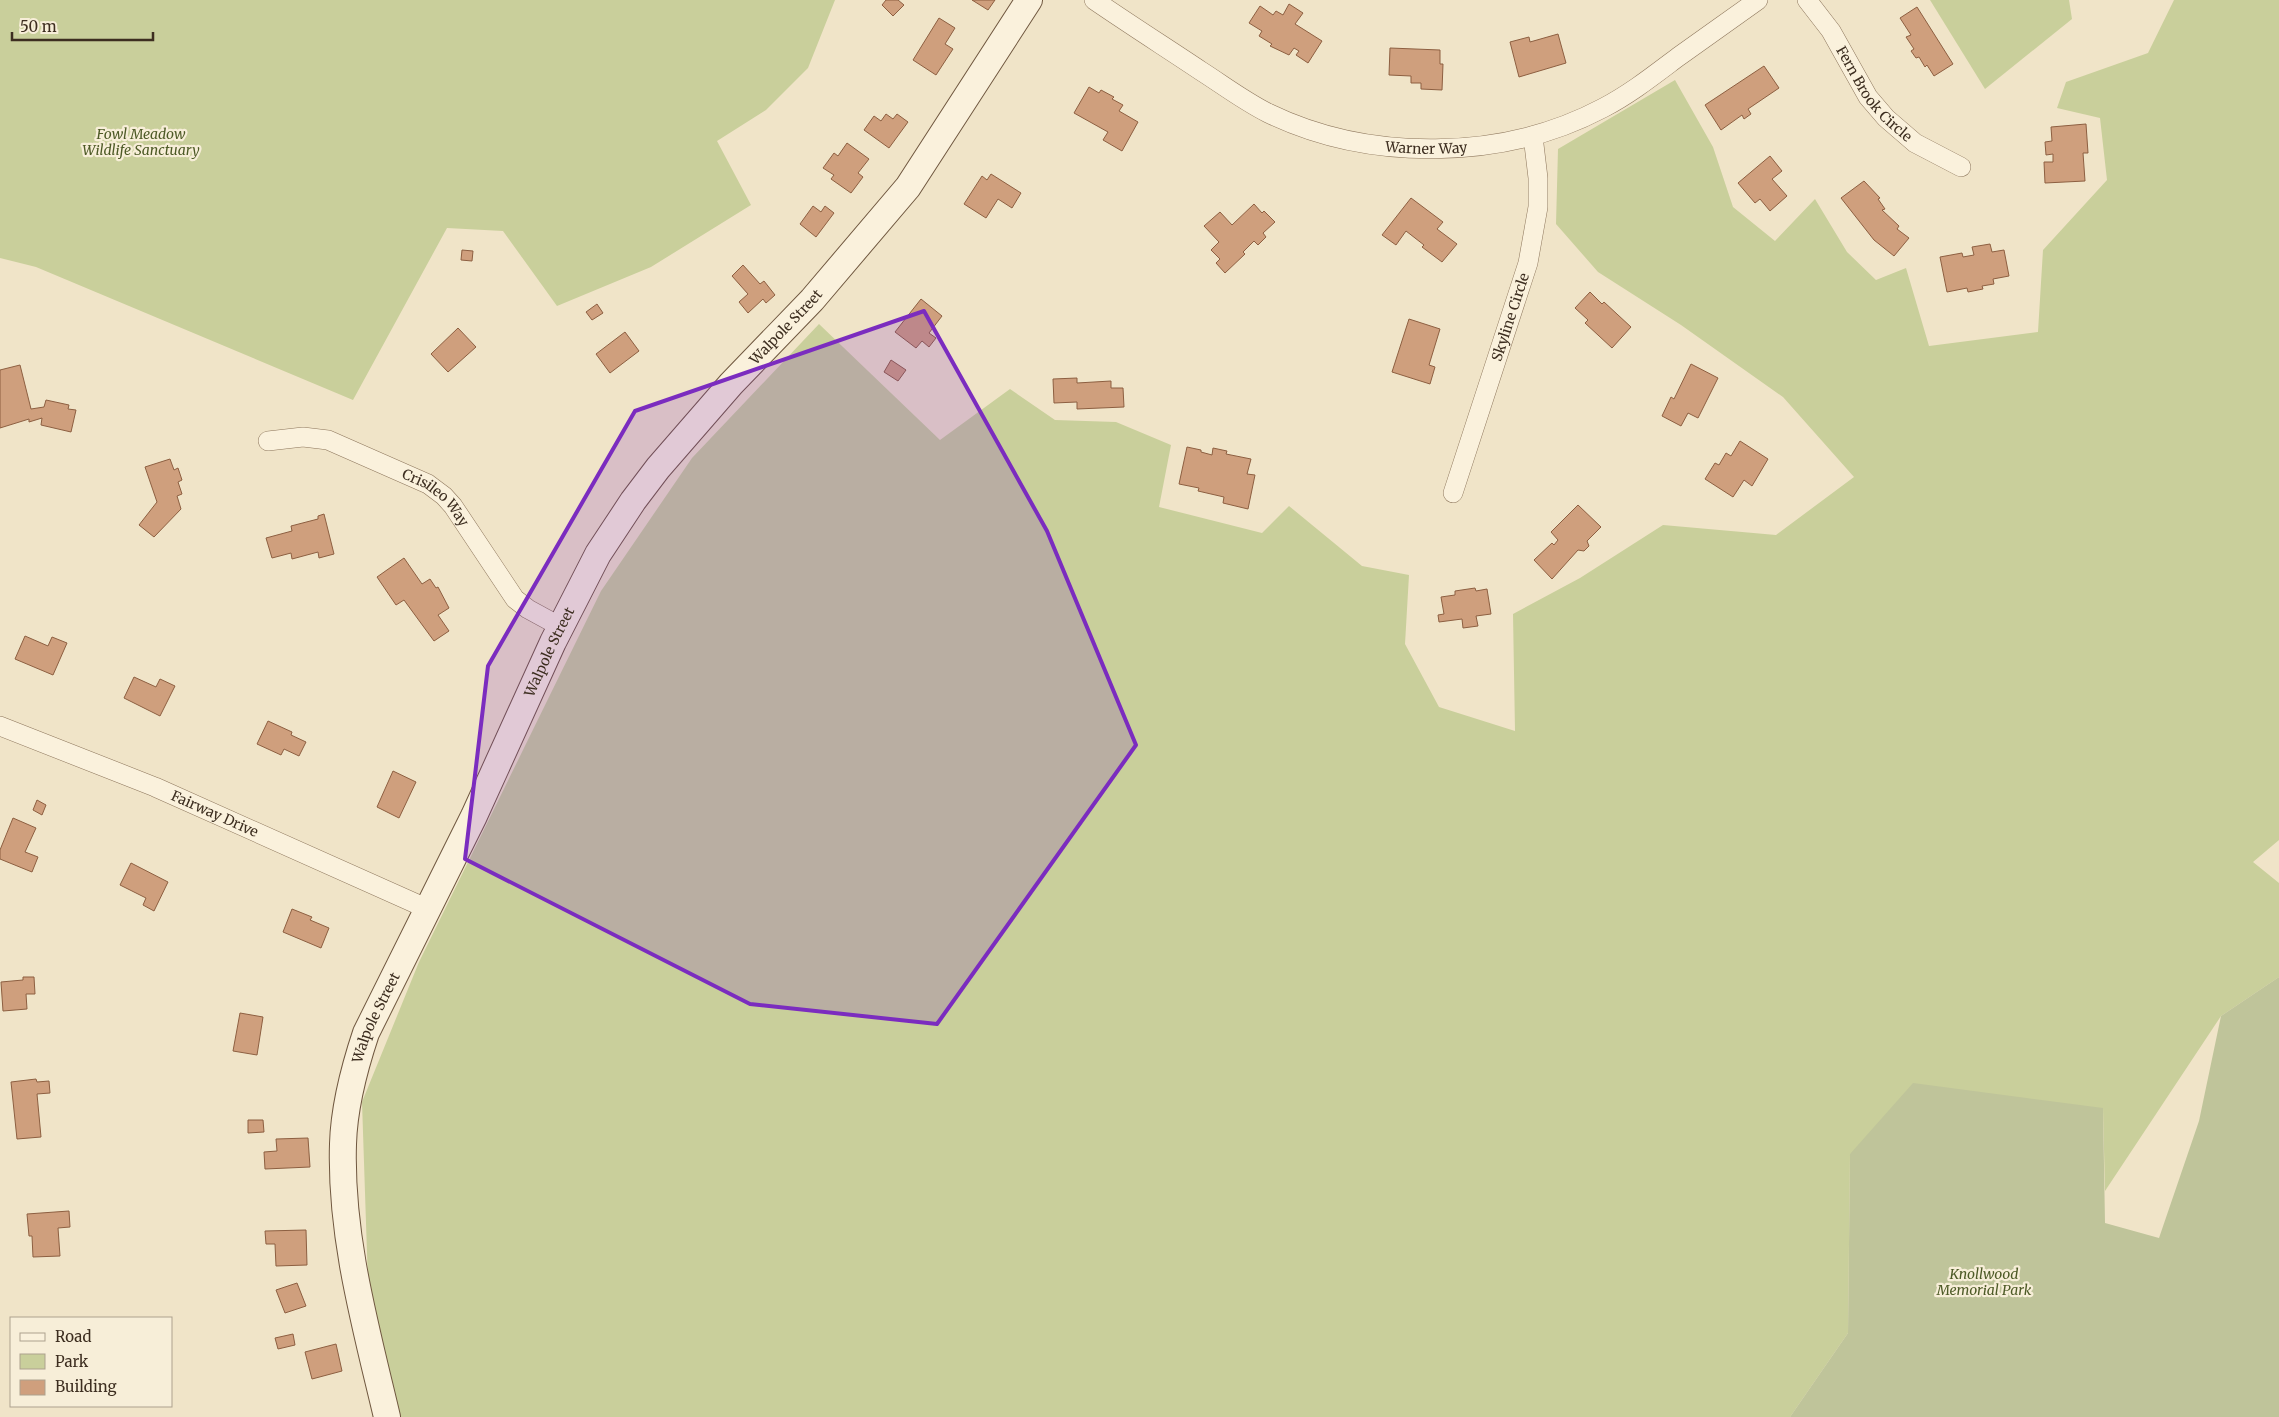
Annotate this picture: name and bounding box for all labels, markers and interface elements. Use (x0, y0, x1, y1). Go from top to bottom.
scale bar (12, 10, 154, 42)
text: 50 m (20, 17, 57, 36)
street label: Fern Brook Circle (1832, 43, 1916, 145)
park label: Fowl Meadow Wildlife Sanctuary (82, 125, 200, 159)
street label: Warner Way (1383, 137, 1469, 158)
street label: Skyline Circle (1488, 271, 1533, 364)
street label: Walpole Street (745, 285, 827, 369)
street label: Crisileo Way (399, 465, 473, 530)
street label: Walpole Street (520, 604, 579, 701)
street label: Fairway Drive (168, 786, 261, 841)
street label: Walpole Street (348, 969, 404, 1066)
park label: Knollwood Memorial Park (1936, 1265, 2032, 1299)
legend (10, 1317, 172, 1407)
text: Road (55, 1327, 91, 1346)
text: Park (55, 1352, 89, 1371)
text: Building (55, 1377, 117, 1396)

